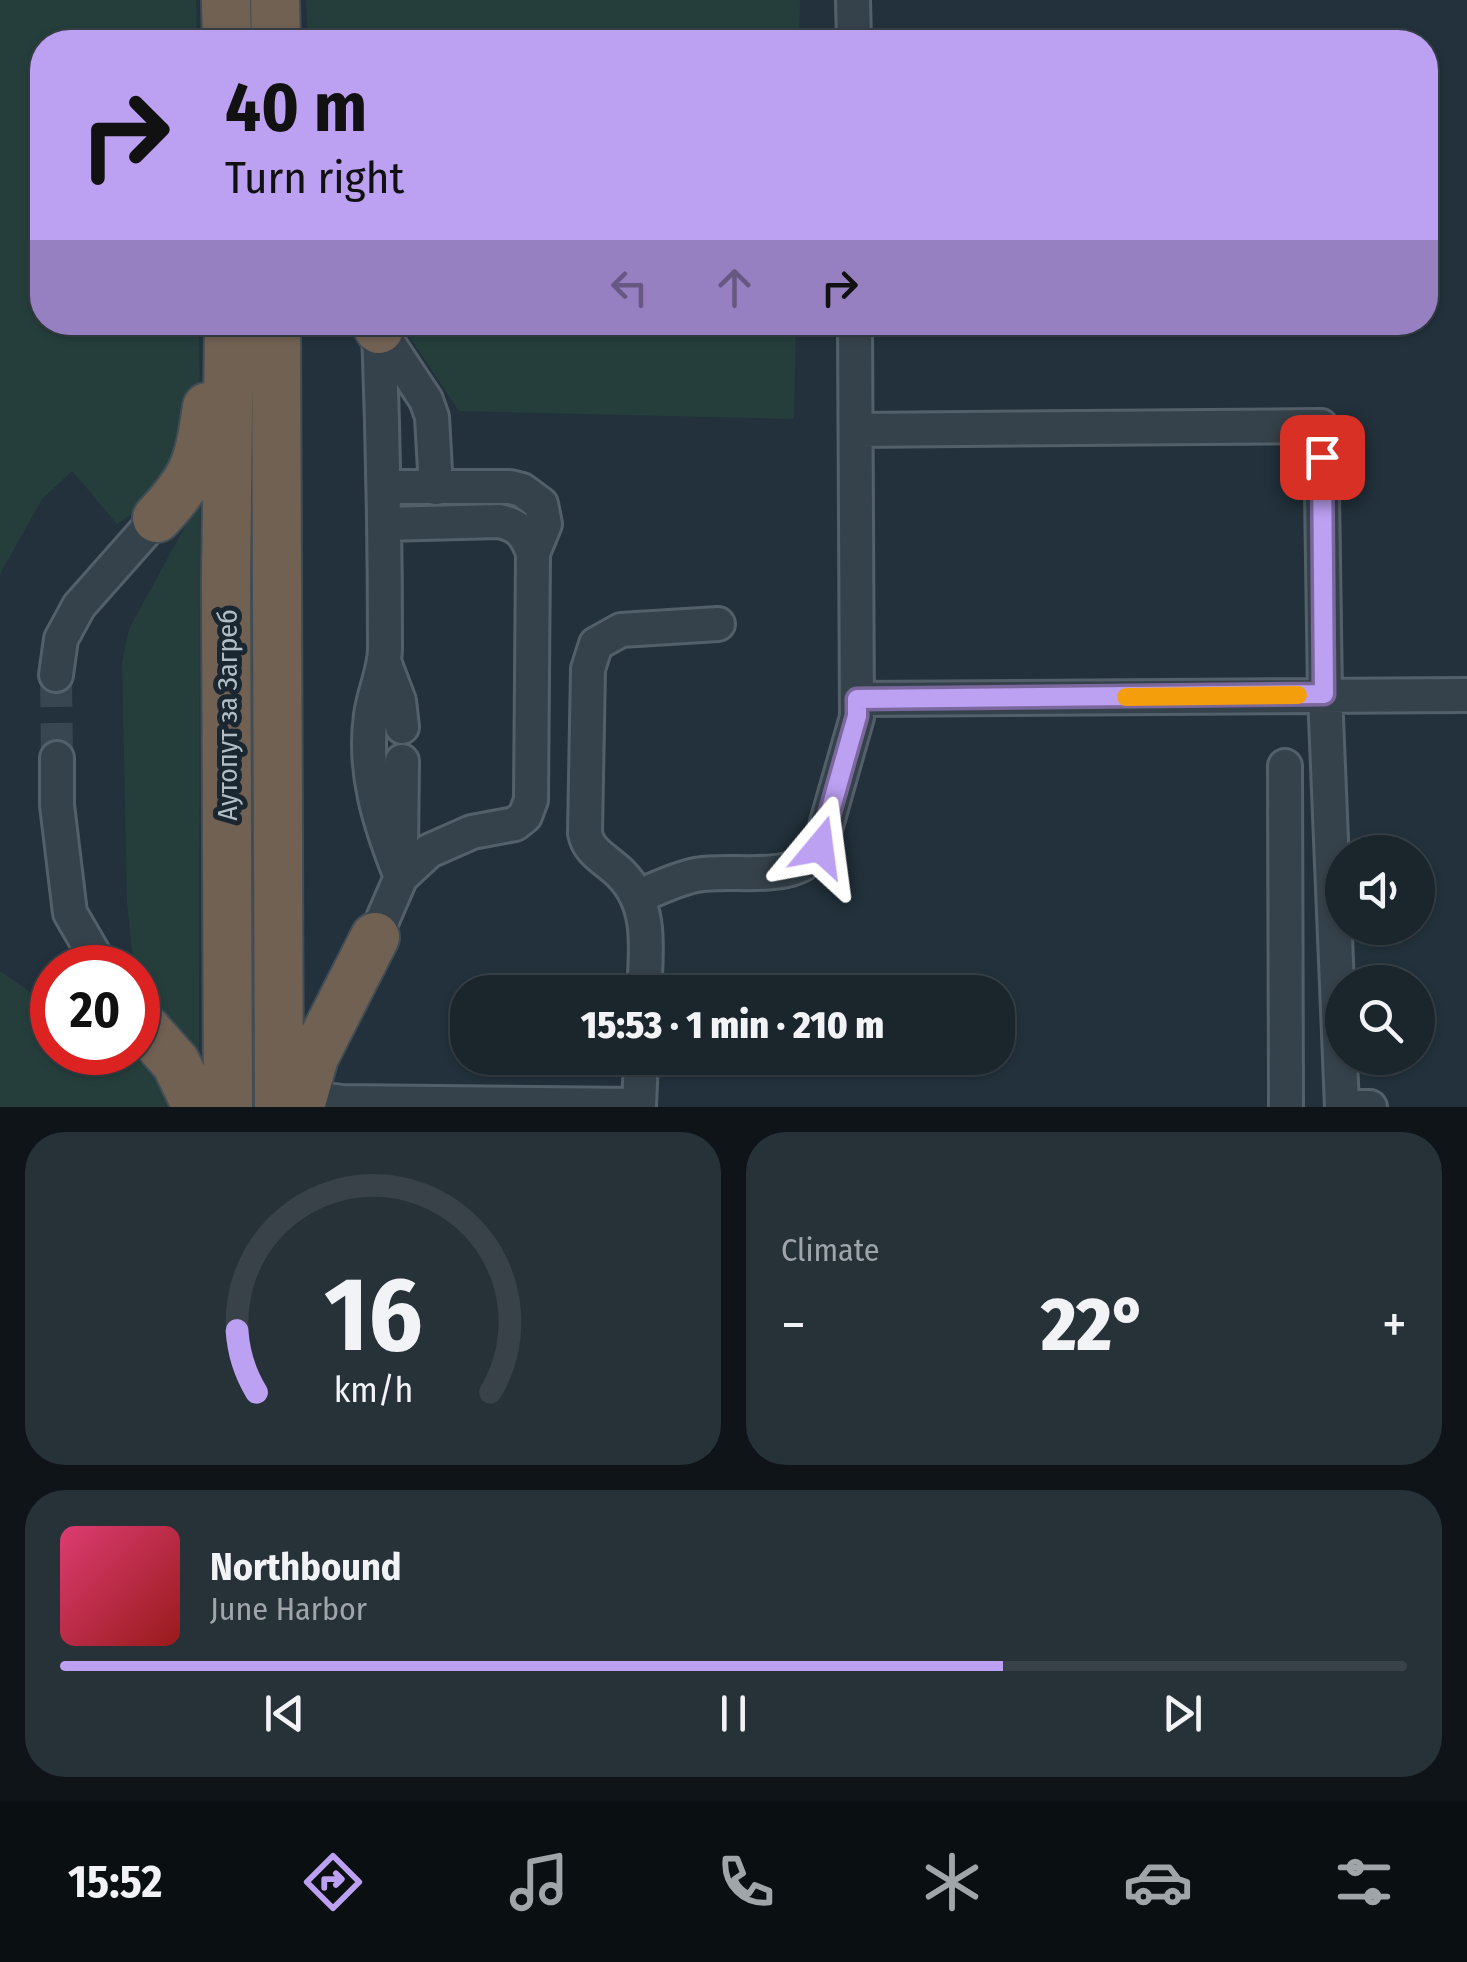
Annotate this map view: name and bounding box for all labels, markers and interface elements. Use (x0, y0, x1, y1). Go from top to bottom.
text: 40 m (225, 66, 367, 150)
icon: right (60, 70, 190, 200)
text: Turn right (225, 151, 404, 205)
icon: left (602, 260, 657, 315)
icon: ahead (707, 260, 762, 315)
icon: right (812, 260, 867, 315)
pin (1280, 415, 1365, 500)
icon: arrive (1295, 430, 1350, 485)
street label: Аутопут за Загреб (211, 609, 244, 821)
position arrow (768, 795, 872, 899)
map controls (1325, 835, 1435, 1075)
button: sound (1325, 835, 1435, 945)
speed limit sign: 20 (30, 945, 160, 1075)
button: search (1325, 965, 1435, 1075)
text: 15:53 · 1 min · 210 m (581, 1002, 884, 1048)
text: Climate (781, 1231, 880, 1269)
text: 16 (324, 1253, 422, 1378)
text: 22° (1041, 1280, 1147, 1370)
text: − (781, 1292, 806, 1358)
text: + (1382, 1292, 1407, 1358)
text: km/h (333, 1369, 413, 1411)
text: Northbound (210, 1544, 402, 1590)
text: June Harbor (210, 1590, 367, 1628)
icon: previous (257, 1686, 312, 1741)
icon: pause (706, 1686, 761, 1741)
icon: next (1155, 1686, 1210, 1741)
icon: directions (298, 1847, 368, 1917)
icon: music (504, 1847, 574, 1917)
icon: phone (711, 1847, 781, 1917)
icon: climate (917, 1847, 987, 1917)
icon: car (1123, 1847, 1193, 1917)
icon: filters (1329, 1847, 1399, 1917)
text: 15:52 (68, 1855, 162, 1909)

